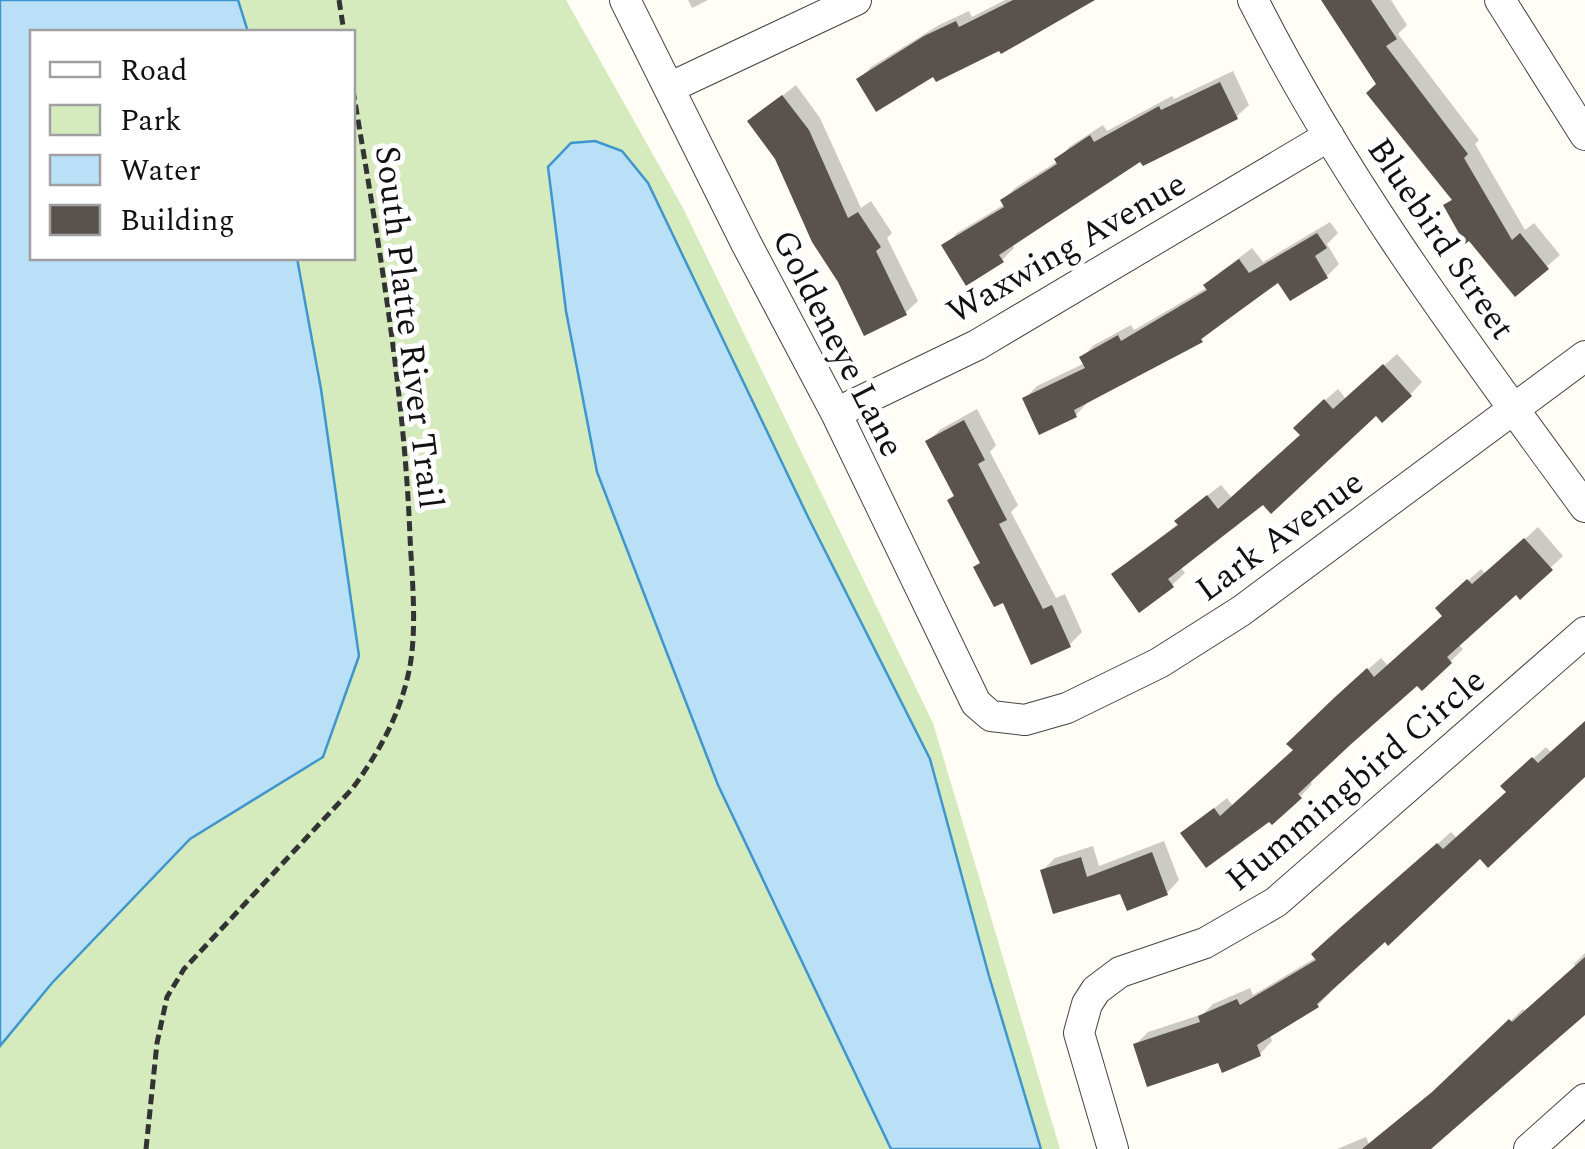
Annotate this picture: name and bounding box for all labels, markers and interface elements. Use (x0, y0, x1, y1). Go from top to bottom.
legend (30, 30, 355, 260)
text: Road (120, 48, 188, 94)
text: Park (120, 98, 182, 144)
street label: Bluebird Street (1353, 127, 1528, 351)
street label: South Platte River Trail (360, 143, 457, 512)
text: Water (120, 148, 201, 194)
street label: Waxwing Avenue (937, 158, 1196, 338)
text: Building (120, 198, 235, 244)
street label: Goldeneye Lane (758, 221, 918, 467)
street label: Lark Avenue (1185, 457, 1375, 616)
street label: Hummingbird Circle (1214, 655, 1498, 905)

